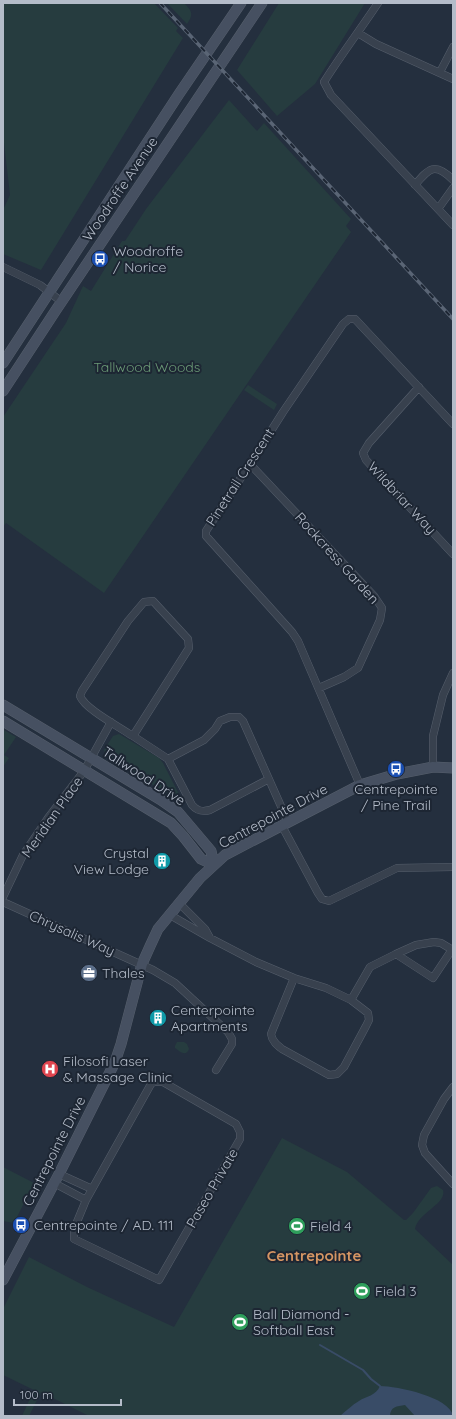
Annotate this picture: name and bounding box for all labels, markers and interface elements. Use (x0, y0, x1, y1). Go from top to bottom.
street label: Woodroffe Avenue (78, 133, 162, 245)
place label: Woodroffe / Norice (113, 242, 183, 276)
bus stop icon: Woodroffe / Norice (90, 249, 110, 269)
park label: Tallwood Woods (94, 358, 200, 376)
street label: Pinetrail Crescent (202, 425, 278, 529)
street label: Wildbriar Way (364, 458, 440, 538)
street label: Rockcress Garden (291, 508, 383, 608)
street label: Tallwood Drive (99, 743, 189, 810)
bus stop icon: Centrepointe / Pine Trail (386, 759, 406, 779)
street label: Meridian Place (17, 773, 87, 861)
street label: Centrepointe Drive (215, 780, 331, 852)
place label: Centrepointe / Pine Trail (354, 780, 438, 814)
place label: Crystal View Lodge (74, 844, 149, 878)
building icon: Crystal View Lodge (152, 851, 172, 871)
street label: Chrysalis Way (26, 906, 118, 960)
office icon: Thales (79, 963, 99, 983)
place label: Thales (102, 964, 144, 982)
place label: Centerpointe Apartments (171, 1001, 255, 1035)
building icon: Centerpointe Apartments (148, 1008, 168, 1028)
place label: Filosofi Laser & Massage Clinic (63, 1052, 172, 1086)
hospital icon: Filosofi Laser & Massage Clinic (40, 1059, 60, 1079)
street label: Centrepointe Drive (19, 1093, 90, 1209)
street label: Paseo Private (182, 1145, 242, 1231)
bus stop icon: Centrepointe / AD. 111 (11, 1215, 31, 1235)
place label: Centrepointe / AD. 111 (34, 1216, 173, 1234)
sports icon: Field 4 (287, 1216, 307, 1236)
place label: Field 4 (310, 1217, 352, 1235)
district label: Centrepointe (267, 1246, 361, 1265)
sports icon: Field 3 (352, 1281, 372, 1301)
place label: Field 3 (375, 1282, 417, 1300)
place label: Ball Diamond - Softball East (253, 1305, 350, 1339)
sports icon: Ball Diamond - Softball East (230, 1312, 250, 1332)
scale bar (14, 1381, 121, 1407)
text: 100 m (20, 1387, 53, 1402)

